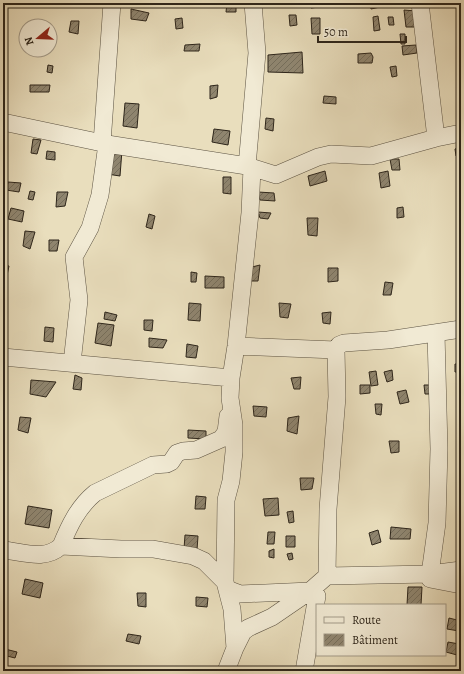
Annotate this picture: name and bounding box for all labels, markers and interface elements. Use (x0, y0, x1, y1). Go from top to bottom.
north arrow (18, 18, 58, 58)
scale bar (318, 18, 406, 44)
text: 50 m (324, 24, 348, 40)
text: N (21, 35, 37, 47)
legend (316, 604, 446, 656)
text: Route (352, 612, 381, 628)
text: Bâtiment (352, 632, 398, 648)

